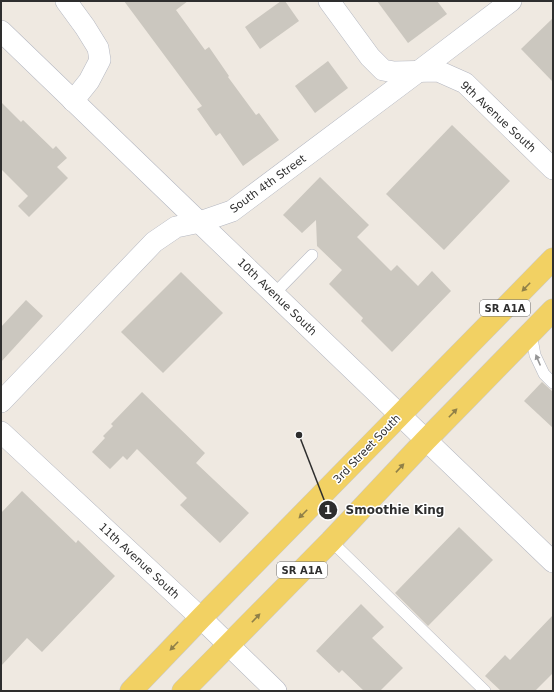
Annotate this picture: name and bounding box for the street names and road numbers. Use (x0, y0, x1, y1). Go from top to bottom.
street label: 9th Avenue South (458, 79, 538, 155)
street label: South 4th Street (228, 152, 309, 216)
street label: 10th Avenue South (235, 256, 319, 338)
road number: SR A1A (480, 300, 530, 316)
street label: 3rd Street South (331, 412, 403, 486)
street label: 11th Avenue South (96, 520, 182, 602)
road number: SR A1A (277, 562, 327, 578)

